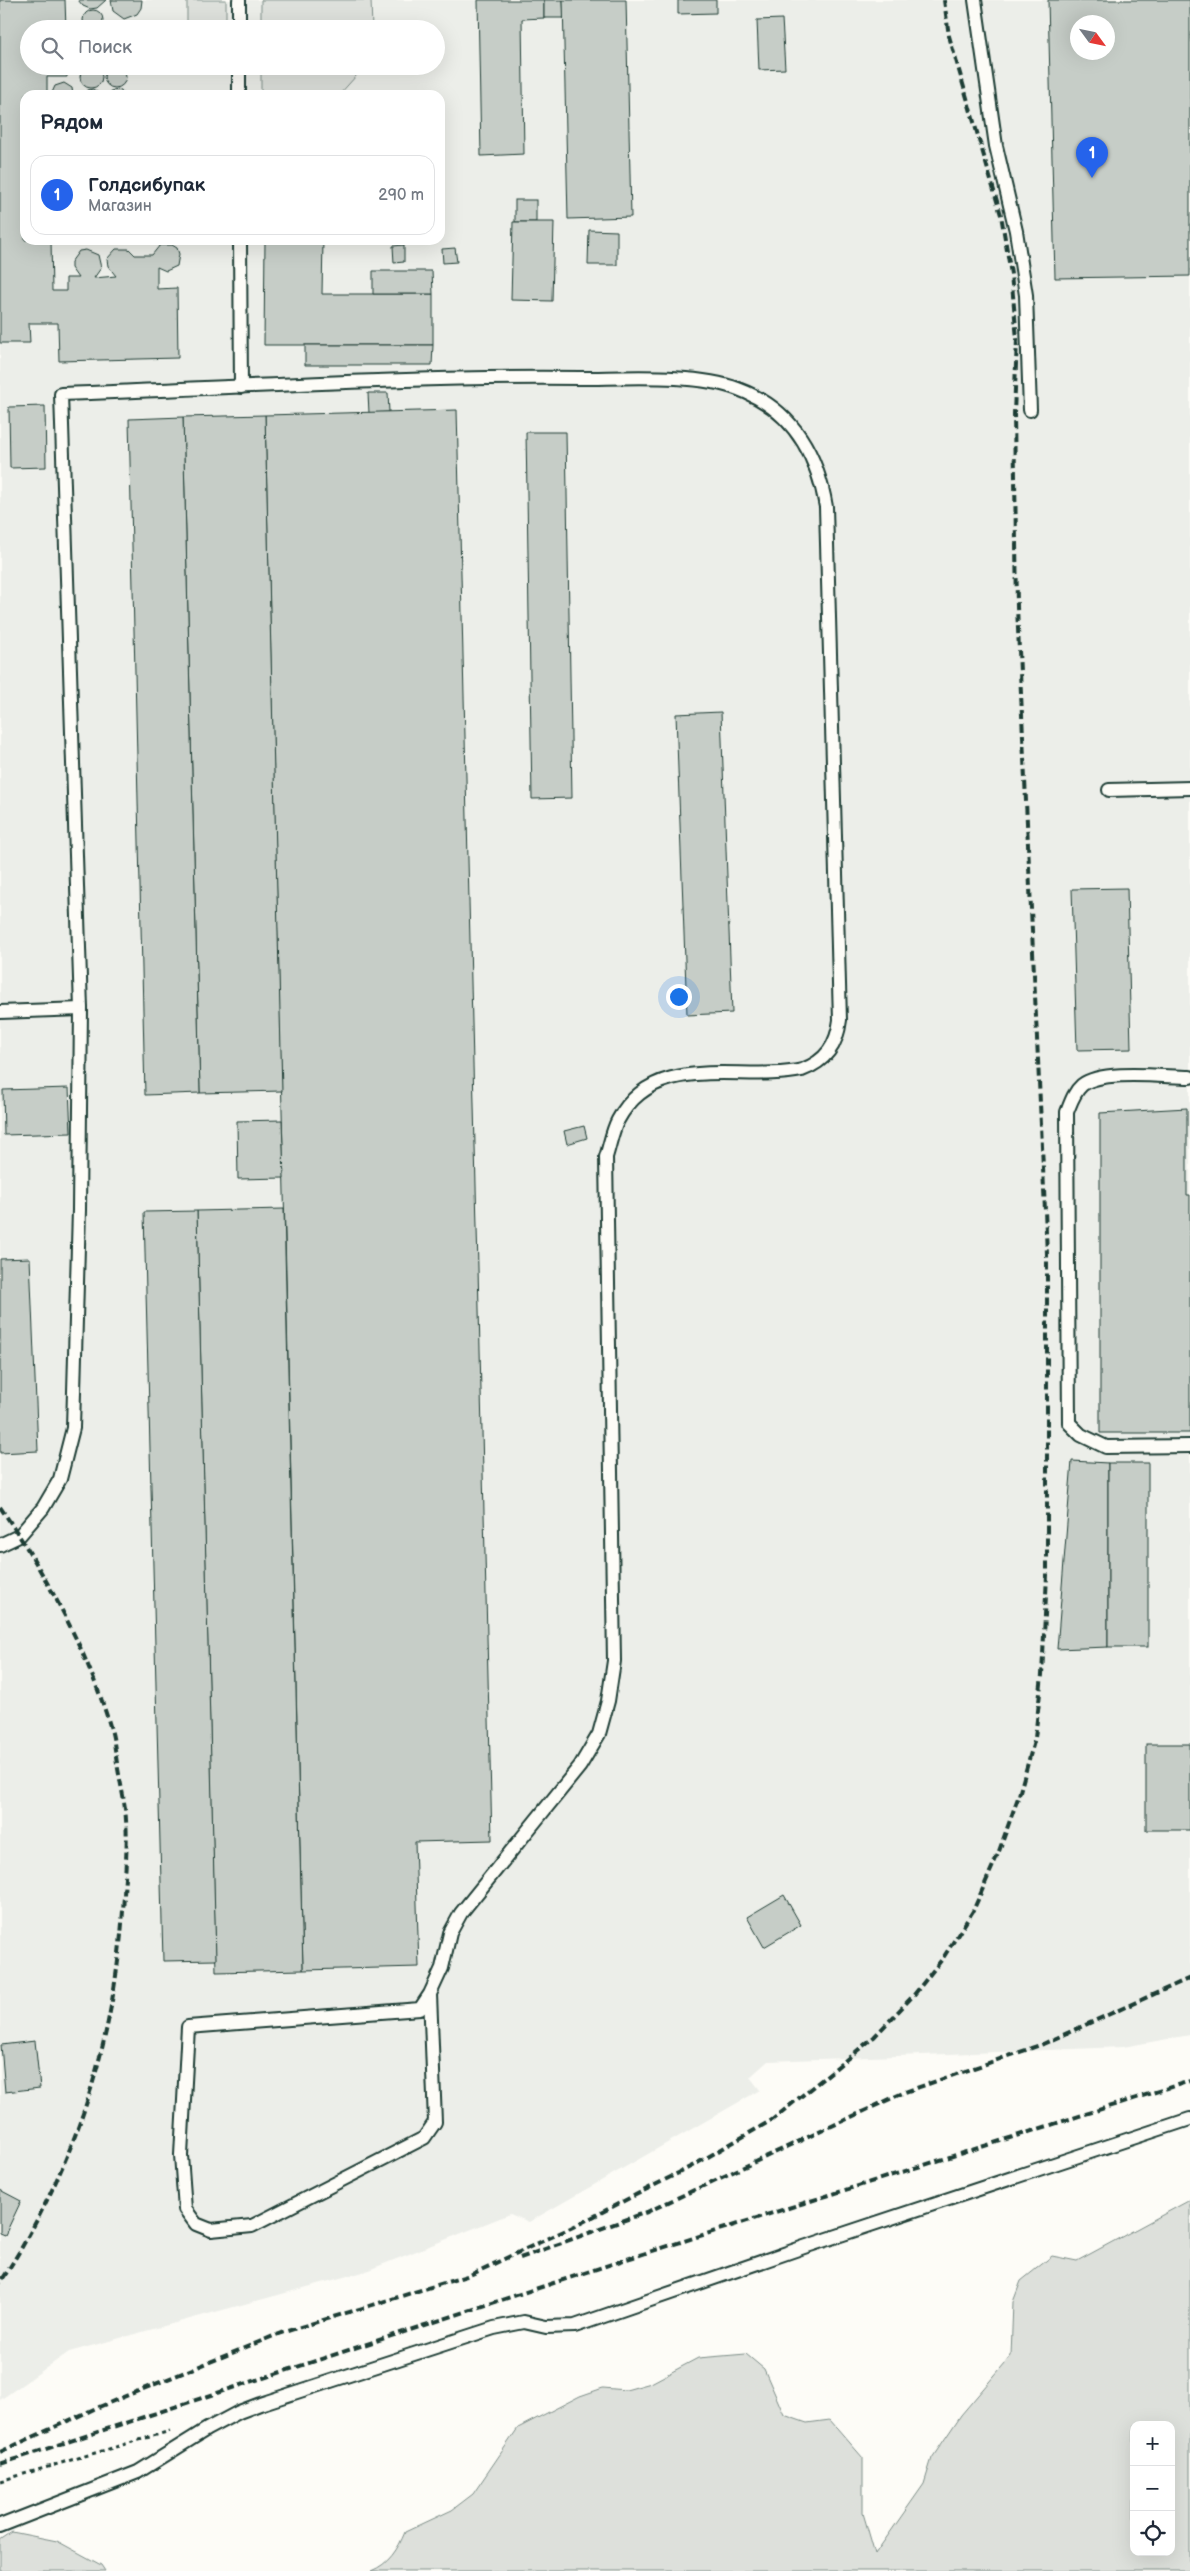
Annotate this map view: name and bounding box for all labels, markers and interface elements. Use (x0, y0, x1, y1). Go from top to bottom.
north arrow (1070, 15, 1115, 60)
search box (20, 20, 445, 75)
icon: search (38, 34, 66, 62)
text: Поиск (78, 36, 132, 59)
text: Рядом (40, 110, 103, 135)
pin: 1 (1076, 137, 1108, 178)
text: Голдcибупак (88, 174, 205, 197)
text: 1 (54, 186, 60, 205)
text: 290 m (378, 186, 424, 205)
text: Магазин (88, 197, 152, 216)
your location (666, 984, 692, 1010)
map controls (1130, 2421, 1175, 2556)
button: + (1130, 2421, 1175, 2466)
button: − (1130, 2466, 1175, 2511)
button: locate (1130, 2511, 1175, 2556)

